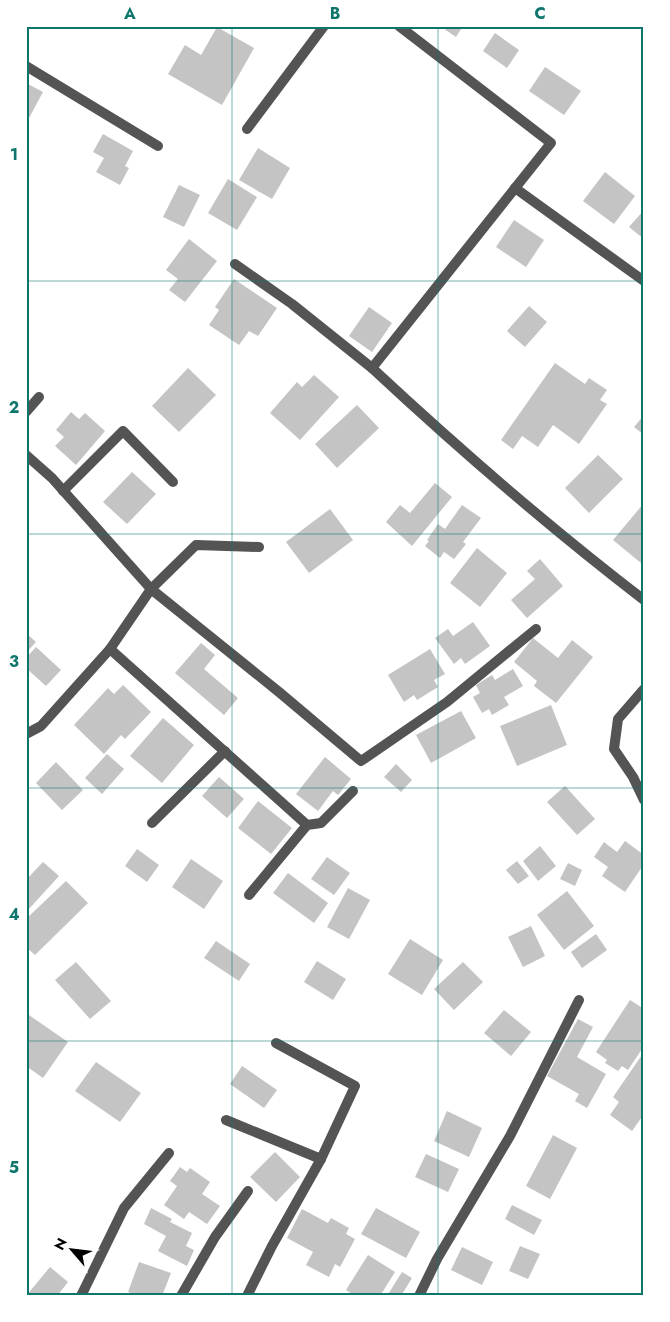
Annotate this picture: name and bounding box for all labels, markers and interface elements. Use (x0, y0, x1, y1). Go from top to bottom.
text: A (123, 2, 136, 25)
text: B (330, 2, 340, 25)
text: C (534, 2, 546, 25)
text: 1 (10, 143, 18, 166)
text: 2 (9, 396, 19, 419)
text: 3 (9, 650, 19, 673)
text: 4 (8, 903, 20, 926)
text: 5 (9, 1156, 19, 1179)
north arrow (48, 1224, 98, 1274)
text: N (49, 1234, 72, 1254)

